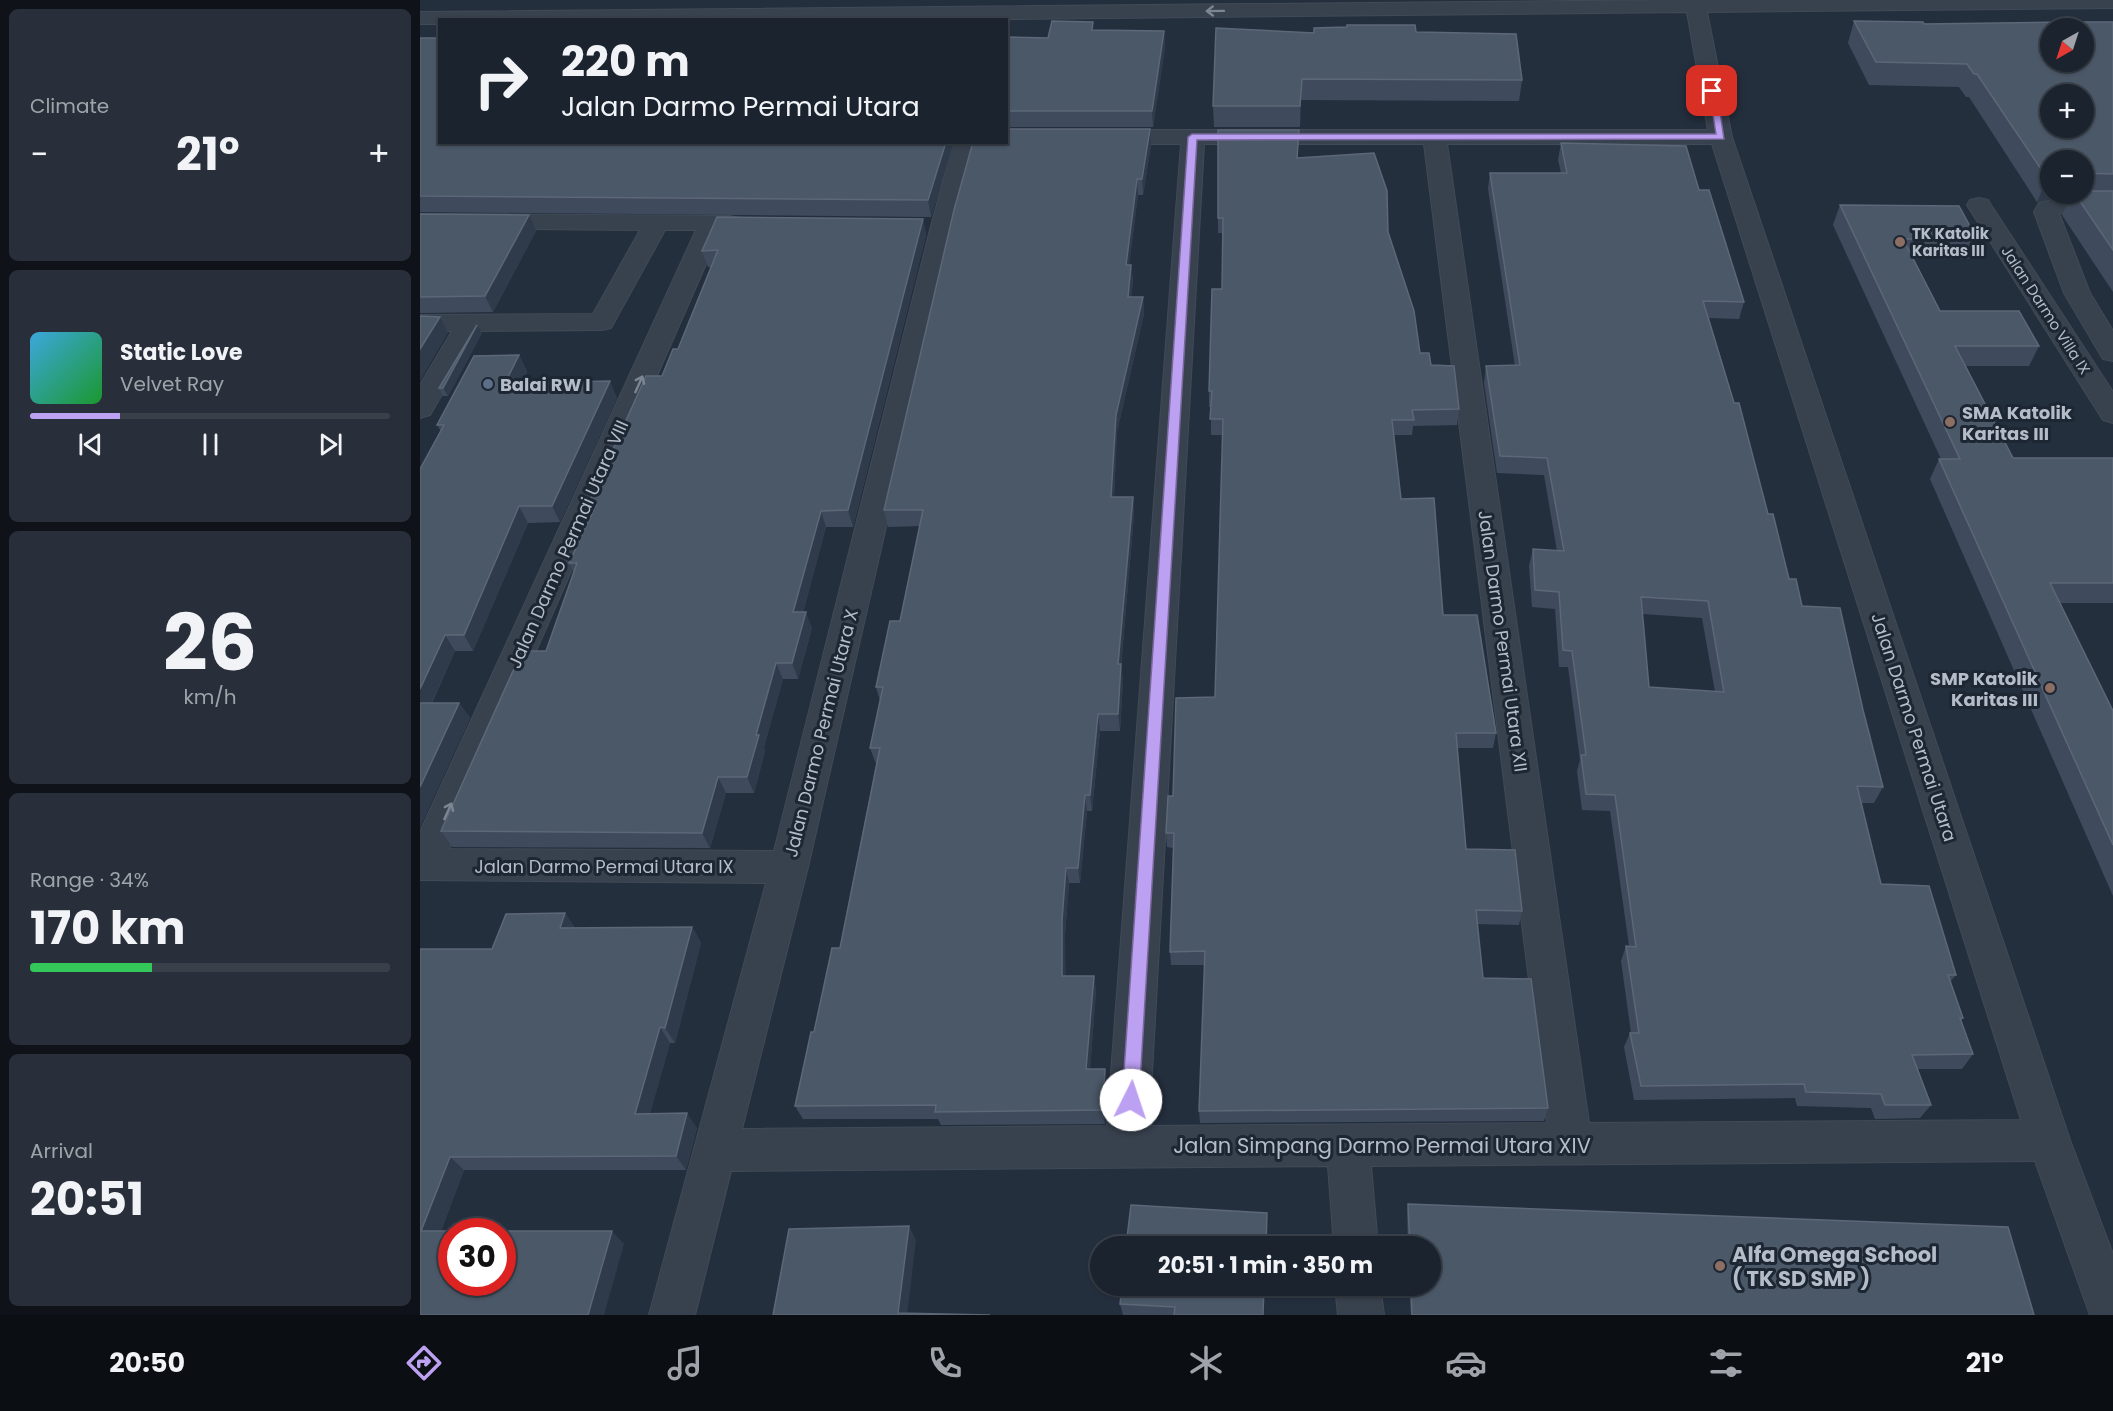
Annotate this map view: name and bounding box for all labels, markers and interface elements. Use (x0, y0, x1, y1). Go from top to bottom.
one-way arrow (1205, 5, 1225, 17)
north arrow (2040, 18, 2094, 72)
map controls (2040, 18, 2094, 204)
text: 220 m (561, 32, 690, 91)
icon: right (462, 42, 540, 120)
pin (1686, 65, 1737, 116)
icon: arrive (1695, 74, 1728, 107)
button: + (2040, 84, 2094, 138)
text: Jalan Darmo Permai Utara (561, 88, 920, 125)
text: Climate (30, 92, 109, 120)
text: 21° (176, 123, 240, 186)
text: − (30, 131, 48, 178)
text: + (367, 131, 390, 178)
button: − (2040, 150, 2094, 204)
place label: TK Katolik Karitas III (1912, 223, 1990, 261)
marker: TK Katolik Karitas III (1893, 235, 1907, 249)
street label: Jalan Darmo Villa IX (1997, 242, 2095, 378)
text: Static Love (120, 337, 243, 368)
text: Velvet Ray (120, 370, 224, 398)
place label: Balai RW I (500, 372, 591, 397)
one-way arrow (634, 375, 646, 393)
marker: Balai RW I (481, 377, 495, 391)
place label: SMA Katolik Karitas III (1962, 400, 2073, 446)
marker: SMA Katolik Karitas III (1943, 415, 1957, 429)
street label: Jalan Darmo Permai Utara VIII (502, 416, 634, 672)
icon: previous (74, 428, 107, 461)
icon: pause (194, 428, 227, 461)
icon: next (314, 428, 347, 461)
street label: Jalan Darmo Permai Utara XII (1472, 509, 1534, 773)
text: 26 (163, 588, 257, 697)
street label: Jalan Darmo Permai Utara X (778, 606, 864, 860)
street label: Jalan Darmo Permai Utara (1865, 609, 1963, 845)
place label: SMP Katolik Karitas III (1930, 666, 2039, 712)
marker: SMP Katolik Karitas III (2043, 681, 2057, 695)
text: km/h (183, 683, 237, 711)
one-way arrow (443, 802, 454, 821)
street label: Jalan Darmo Permai Utara IX (474, 854, 734, 879)
text: Range · 34% (30, 866, 149, 894)
text: 170 km (30, 897, 185, 960)
position arrow (1099, 1068, 1163, 1132)
street label: Jalan Simpang Darmo Permai Utara XIV (1173, 1131, 1591, 1160)
text: Arrival (30, 1137, 93, 1165)
text: 20:51 (30, 1168, 144, 1231)
speed limit sign: 30 (438, 1218, 516, 1296)
place label: Alfa Omega School ( TK SD SMP ) (1732, 1240, 1937, 1293)
text: 20:51 · 1 min · 350 m (1158, 1250, 1373, 1281)
marker: Alfa Omega School ( TK SD SMP ) (1713, 1259, 1727, 1273)
icon: directions (403, 1342, 445, 1384)
icon: music (664, 1342, 706, 1384)
icon: phone (924, 1342, 966, 1384)
icon: climate (1185, 1342, 1227, 1384)
icon: car (1445, 1342, 1487, 1384)
icon: filters (1705, 1342, 1747, 1384)
text: 20:50 (109, 1344, 185, 1381)
text: 21° (1966, 1344, 2004, 1381)

